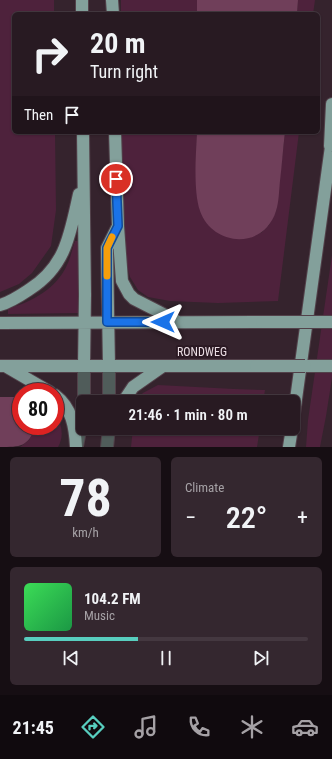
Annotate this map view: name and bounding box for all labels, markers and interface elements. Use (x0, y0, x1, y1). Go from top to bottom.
text: 20 m (90, 27, 146, 60)
icon: right (24, 28, 76, 80)
text: Turn right (90, 61, 158, 82)
icon: arrive (61, 104, 83, 126)
text: Then (24, 106, 53, 124)
pin (99, 162, 133, 196)
icon: arrive (105, 168, 127, 190)
position arrow (142, 301, 184, 343)
street label: RONDWEG (177, 345, 227, 359)
speed limit sign: 80 (12, 383, 64, 435)
text: 21:46 · 1 min · 80 m (128, 406, 248, 424)
text: 78 (59, 468, 112, 529)
text: Climate (185, 480, 224, 495)
text: 22° (226, 500, 267, 535)
text: − (185, 505, 196, 530)
text: + (297, 505, 308, 530)
text: km/h (72, 525, 99, 540)
text: 104.2 FM (84, 590, 141, 608)
text: Music (84, 608, 115, 623)
icon: previous (60, 647, 82, 669)
icon: pause (155, 647, 177, 669)
icon: next (250, 647, 272, 669)
icon: directions (79, 713, 107, 741)
icon: music (132, 713, 160, 741)
icon: phone (185, 713, 213, 741)
icon: climate (238, 713, 266, 741)
icon: car (291, 713, 319, 741)
text: 21:45 (13, 717, 54, 738)

